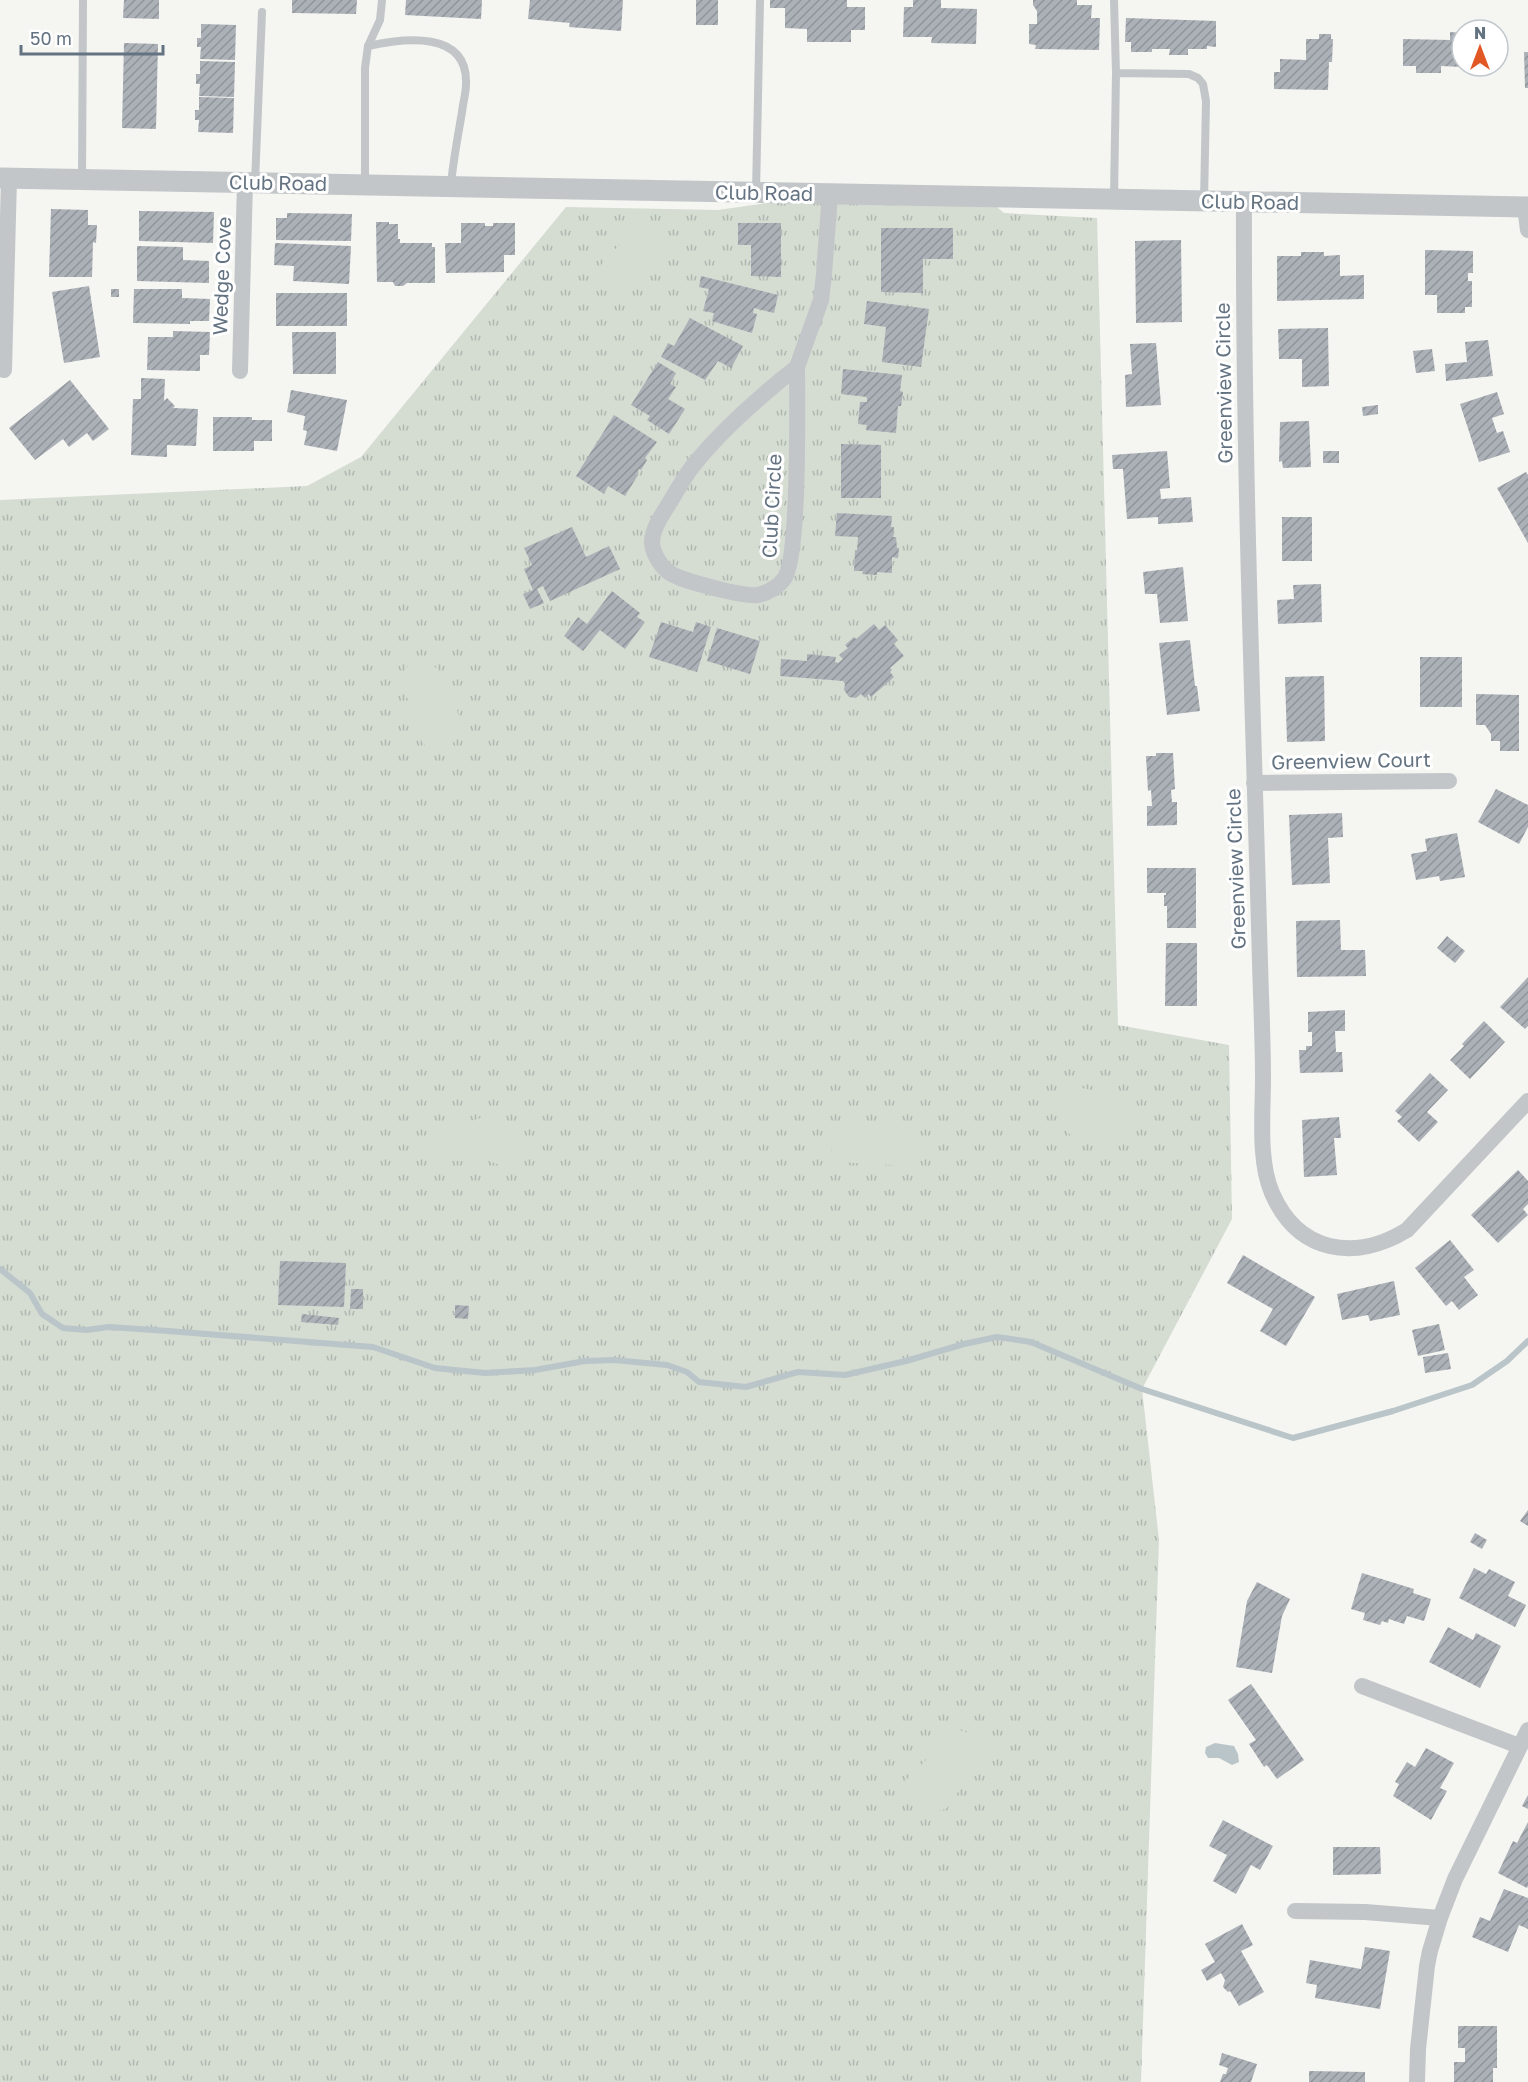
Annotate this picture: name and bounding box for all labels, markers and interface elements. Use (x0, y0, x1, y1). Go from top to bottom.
scale bar (21, 18, 164, 56)
north arrow (1450, 18, 1510, 78)
text: N (1474, 23, 1486, 43)
text: 50 m (30, 27, 72, 49)
street label: Club Road (229, 169, 327, 195)
street label: Club Road (715, 179, 813, 205)
street label: Club Road (1201, 188, 1299, 214)
street label: Wedge Cove (207, 216, 235, 336)
street label: Greenview Circle (1210, 302, 1236, 464)
street label: Club Circle (756, 453, 786, 559)
street label: Greenview Court (1271, 747, 1431, 773)
street label: Greenview Circle (1220, 788, 1250, 950)

